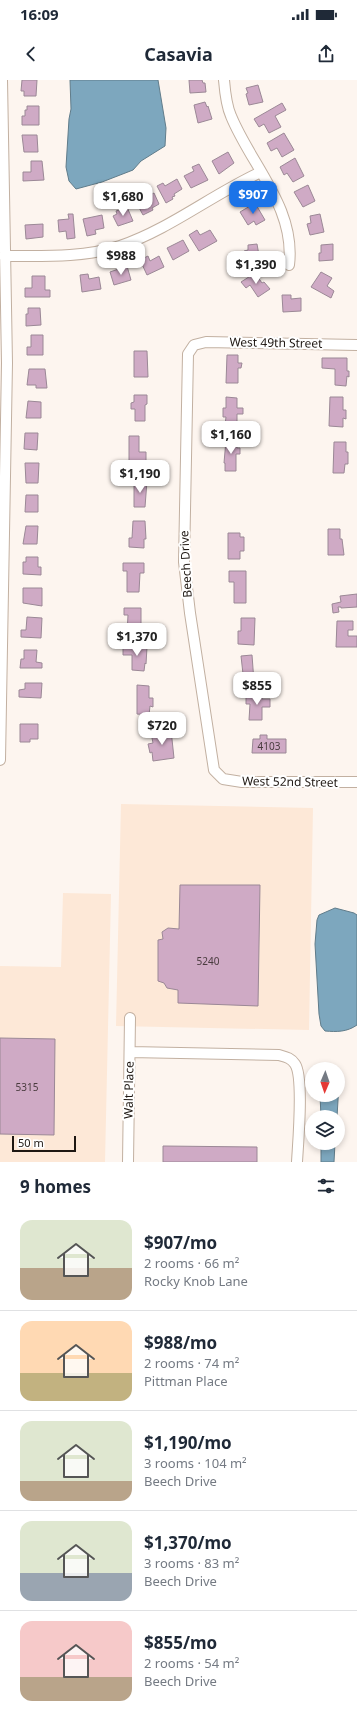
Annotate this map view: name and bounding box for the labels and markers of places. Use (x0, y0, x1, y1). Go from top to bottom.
pin: $907 (229, 181, 277, 215)
pin: $1,680 (90, 183, 156, 217)
pin: $988 (97, 242, 145, 276)
pin: $1,390 (223, 251, 289, 285)
pin: $1,160 (198, 421, 264, 455)
pin: $1,190 (107, 460, 173, 494)
pin: $1,370 (104, 623, 170, 657)
pin: $855 (233, 672, 281, 706)
pin: $720 (138, 712, 186, 746)

